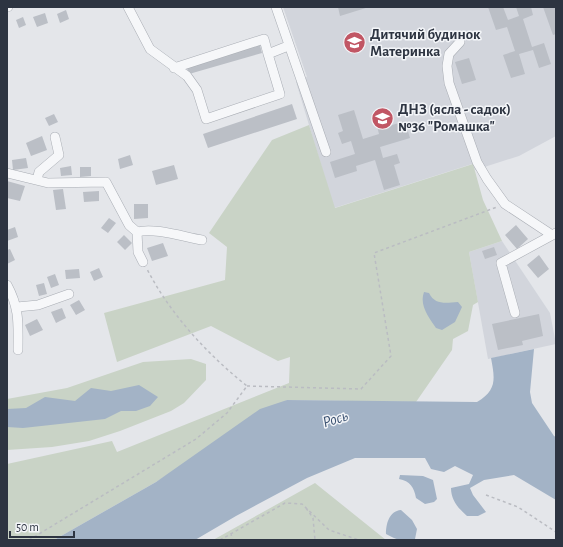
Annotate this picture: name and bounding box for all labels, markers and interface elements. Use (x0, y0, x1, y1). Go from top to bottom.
place label: Дитячий будинок Материнка (370, 27, 481, 59)
school or university icon: Дитячий будинок Материнка (341, 30, 367, 56)
place label: ДНЗ (ясла - садок) №36 "Ромашка" (398, 102, 511, 134)
school or university icon: ДНЗ (ясла - садок) №36 "Ромашка" (369, 105, 395, 131)
water label: Рось (321, 408, 350, 430)
scale bar (10, 513, 74, 539)
text: 50 m (16, 521, 39, 533)

